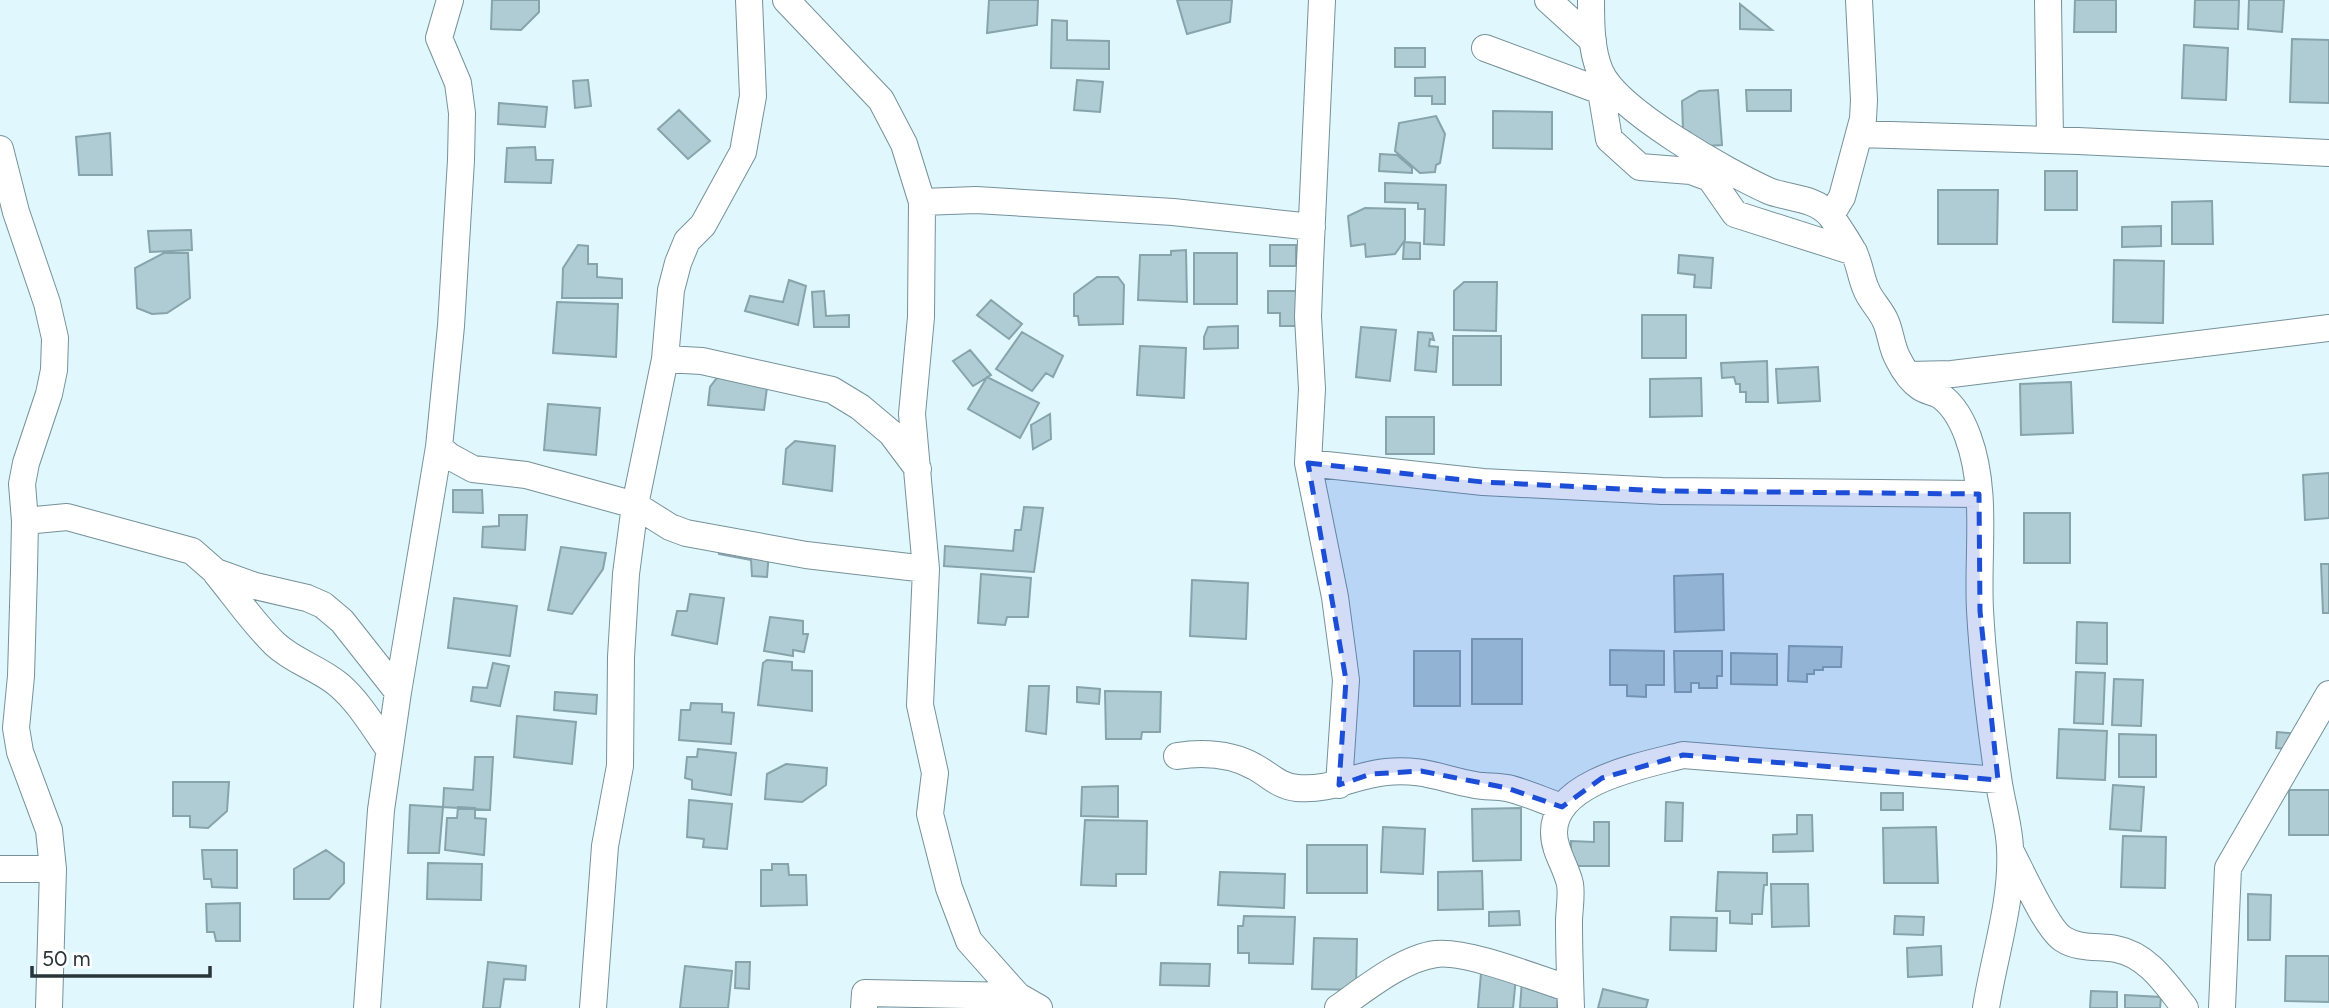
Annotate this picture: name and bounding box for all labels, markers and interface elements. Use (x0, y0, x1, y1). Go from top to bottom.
scale bar (32, 934, 210, 978)
text: 50 m (42, 946, 91, 971)

